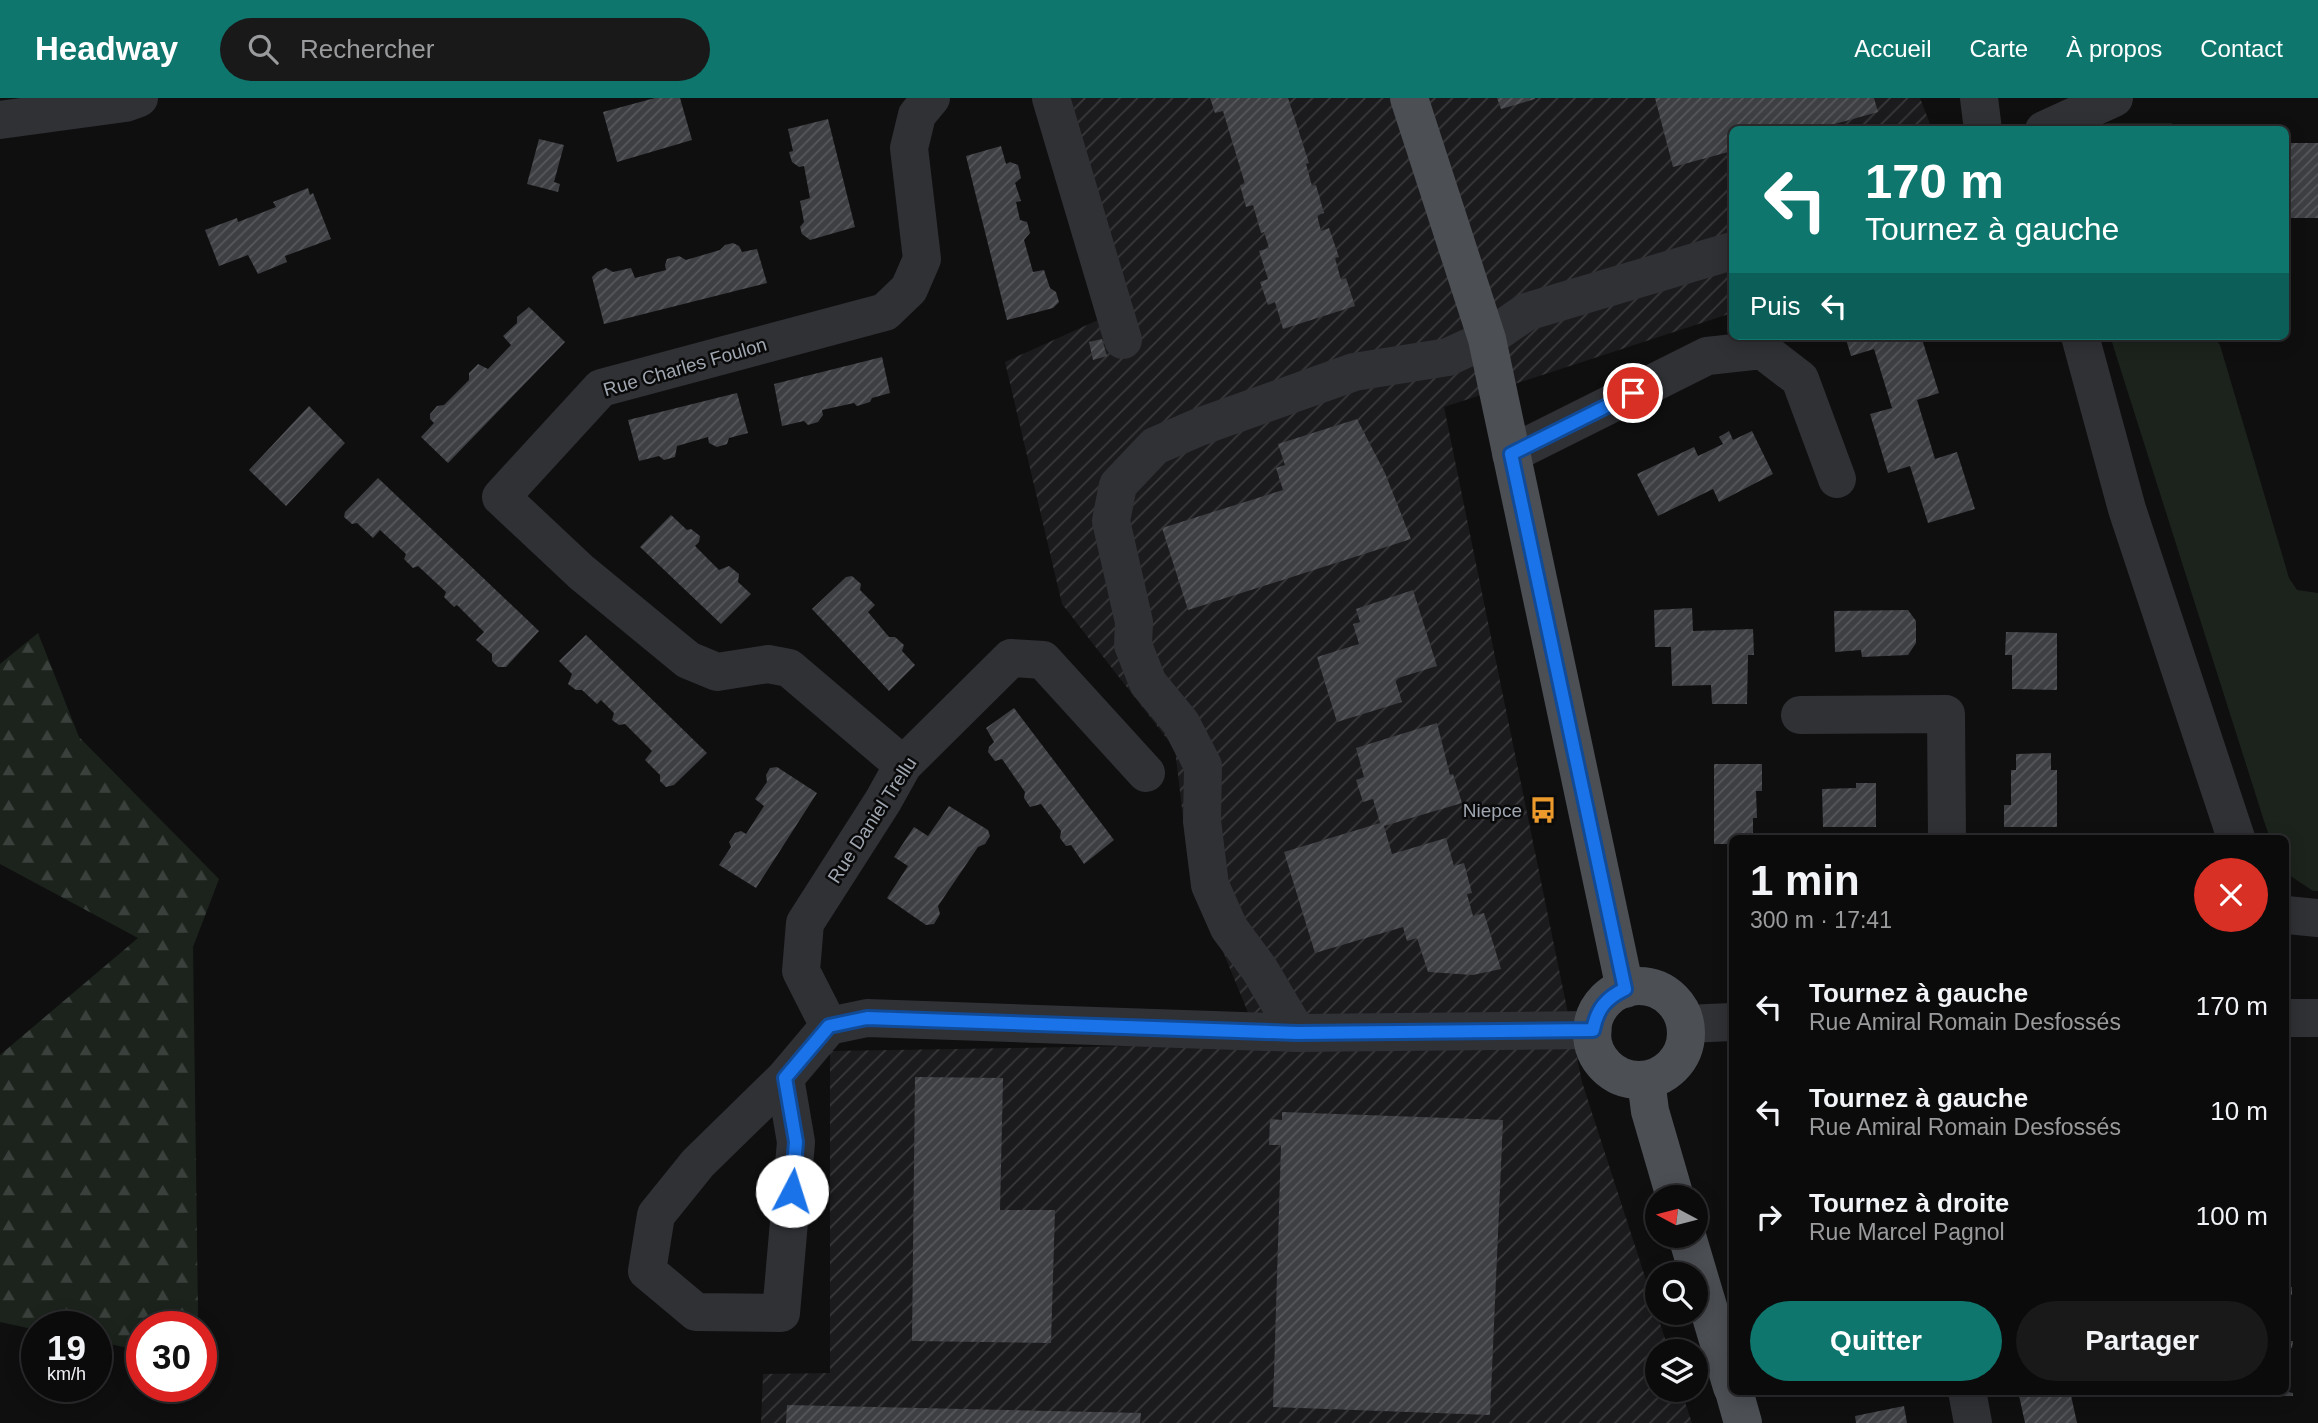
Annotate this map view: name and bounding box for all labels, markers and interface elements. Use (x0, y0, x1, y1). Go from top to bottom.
search box (220, 18, 710, 81)
text: Headway (35, 30, 178, 67)
icon: search (244, 30, 282, 68)
text: Rechercher (300, 34, 434, 64)
text: Accueil (1854, 35, 1932, 62)
text: Carte (1970, 35, 2028, 62)
text: À propos (2066, 35, 2162, 62)
text: Contact (2200, 35, 2283, 62)
icon: left (1750, 154, 1841, 245)
text: 170 m (1865, 154, 2004, 208)
text: Tournez à gauche (1865, 211, 2119, 247)
icon: left (1815, 287, 1853, 325)
text: Puis (1750, 291, 1801, 321)
street label: Rue Charles Foulon (601, 334, 769, 400)
pin (1603, 363, 1663, 423)
icon: arrive (1614, 374, 1652, 412)
street label: Rue Daniel Trellu (824, 753, 920, 887)
bus stop icon: Niepce (1528, 795, 1558, 825)
place label: Niepce (1463, 800, 1522, 821)
text: 1 min (1750, 857, 1860, 904)
button: close (2194, 858, 2268, 932)
text: 300 m · 17:41 (1750, 907, 1892, 933)
text: Tournez à gauche (1809, 978, 2028, 1008)
icon: left (1750, 988, 1788, 1026)
text: 170 m (2196, 991, 2268, 1021)
text: Rue Amiral Romain Desfossés (1809, 1009, 2121, 1035)
text: Tournez à gauche (1809, 1083, 2028, 1113)
icon: left (1750, 1093, 1788, 1131)
text: 10 m (2210, 1096, 2268, 1126)
text: Rue Amiral Romain Desfossés (1809, 1114, 2121, 1140)
position arrow (755, 1154, 829, 1228)
north arrow (1645, 1185, 1708, 1248)
map controls (1645, 1185, 1708, 1402)
text: Tournez à droite (1809, 1188, 2009, 1218)
icon: right (1750, 1198, 1788, 1236)
text: 100 m (2196, 1201, 2268, 1231)
text: Rue Marcel Pagnol (1809, 1219, 2005, 1245)
button: search (1645, 1262, 1708, 1325)
button: Quitter (1750, 1301, 2002, 1381)
button: Partager (2016, 1301, 2268, 1381)
speed limit sign: 30 (126, 1311, 217, 1402)
text: 19 (47, 1328, 86, 1367)
button: layers (1645, 1339, 1708, 1402)
text: km/h (47, 1364, 86, 1384)

